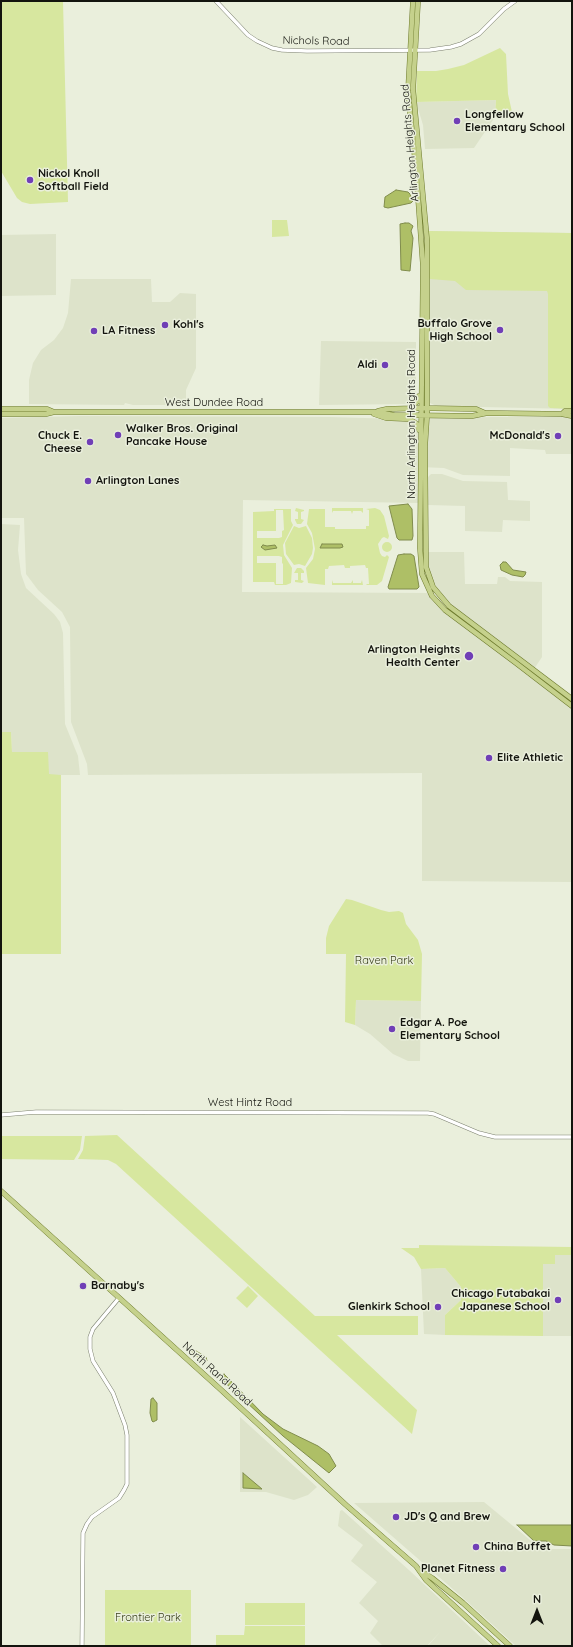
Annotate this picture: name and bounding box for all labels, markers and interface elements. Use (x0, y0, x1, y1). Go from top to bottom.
street label: Nichols Road (282, 34, 350, 48)
street label: Arlington Heights Road (398, 84, 422, 202)
place label: Longfellow Elementary School (465, 108, 565, 134)
marker: Longfellow Elementary School (452, 116, 462, 126)
place label: Nickol Knoll Softball Field (38, 167, 109, 193)
marker: Nickol Knoll Softball Field (25, 175, 35, 185)
place label: Buffalo Grove High School (417, 317, 492, 343)
place label: Kohl's (173, 318, 204, 332)
marker: Kohl's (160, 320, 170, 330)
place label: LA Fitness (102, 324, 155, 338)
marker: Buffalo Grove High School (495, 325, 505, 335)
marker: LA Fitness (89, 326, 99, 336)
street label: North Arlington Heights Road (405, 349, 419, 499)
place label: Aldi (358, 358, 377, 372)
marker: Aldi (380, 360, 390, 370)
street label: West Dundee Road (165, 396, 263, 410)
place label: Walker Bros. Original Pancake House (126, 422, 238, 448)
place label: Chuck E. Cheese (38, 429, 82, 455)
place label: McDonald's (490, 429, 550, 443)
marker: Walker Bros. Original Pancake House (113, 430, 123, 440)
marker: McDonald's (553, 431, 563, 441)
marker: Chuck E. Cheese (85, 437, 95, 447)
place label: Arlington Lanes (96, 474, 179, 488)
marker: Arlington Lanes (83, 476, 93, 486)
place label: Arlington Heights Health Center (368, 643, 460, 669)
marker: Arlington Heights Health Center (463, 650, 475, 662)
place label: Elite Athletic (497, 751, 563, 765)
marker: Elite Athletic (484, 753, 494, 763)
park label: Raven Park (355, 954, 413, 968)
place label: Edgar A. Poe Elementary School (400, 1016, 500, 1042)
marker: Edgar A. Poe Elementary School (387, 1024, 397, 1034)
street label: West Hintz Road (208, 1096, 292, 1110)
place label: Barnaby's (91, 1279, 144, 1293)
marker: Barnaby's (78, 1281, 88, 1291)
place label: Chicago Futabakai Japanese School (451, 1287, 550, 1313)
marker: Chicago Futabakai Japanese School (553, 1295, 563, 1305)
place label: Glenkirk School (348, 1300, 430, 1314)
marker: Glenkirk School (433, 1302, 443, 1312)
street label: North Rand Road (179, 1339, 255, 1409)
place label: JD's Q and Brew (404, 1510, 490, 1524)
marker: JD's Q and Brew (391, 1512, 401, 1522)
place label: China Buffet (484, 1540, 551, 1554)
marker: China Buffet (471, 1542, 481, 1552)
place label: Planet Fitness (421, 1562, 495, 1576)
marker: Planet Fitness (498, 1564, 508, 1574)
north arrow (517, 1591, 557, 1631)
text: N (533, 1592, 541, 1606)
park label: Frontier Park (115, 1611, 181, 1625)

